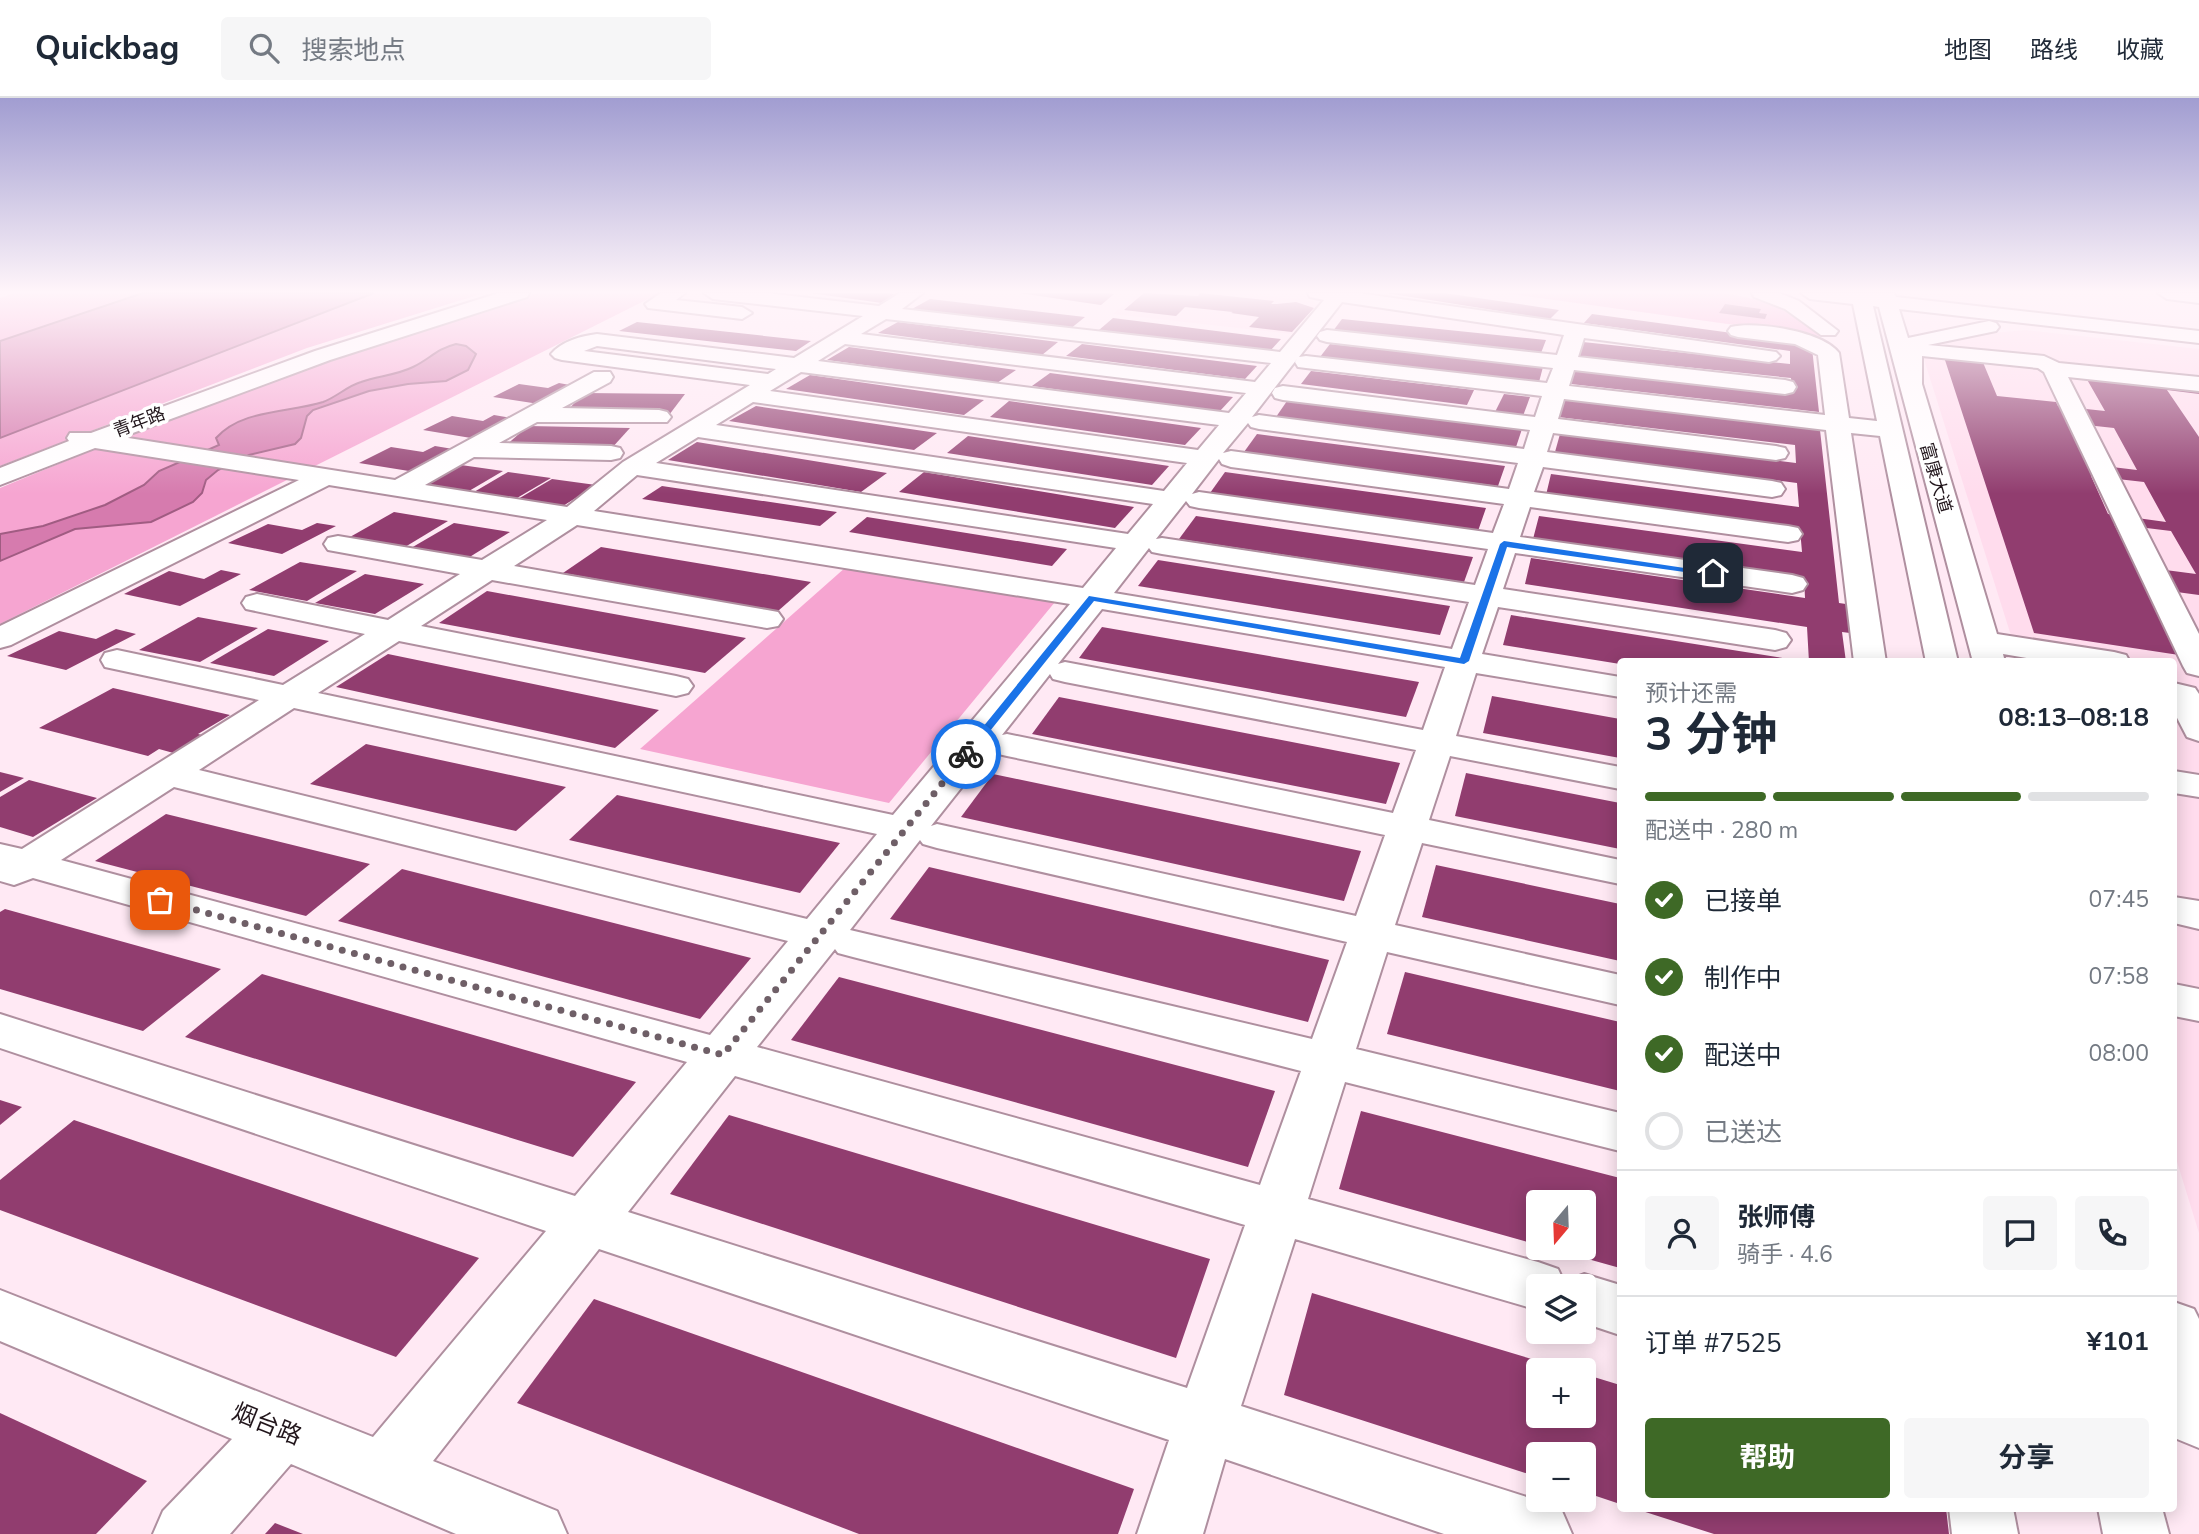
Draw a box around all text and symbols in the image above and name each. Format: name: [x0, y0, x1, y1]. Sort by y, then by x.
search box: [221, 17, 711, 80]
text: Quickbag: [35, 26, 179, 71]
icon: search: [245, 29, 283, 67]
text: 搜索地点: [301, 33, 406, 68]
text: 地图: [1944, 34, 1992, 66]
text: 路线: [2030, 34, 2078, 66]
text: 收藏: [2116, 34, 2164, 66]
street label: 青年路: [109, 401, 169, 443]
street label: 富康大道: [1915, 440, 1957, 516]
pin: [1683, 543, 1743, 603]
icon: home: [1694, 554, 1732, 592]
text: 预计还需: [1645, 678, 1737, 709]
text: 08:13–08:18: [1998, 700, 2149, 735]
text: 3 分钟: [1645, 703, 1777, 766]
courier: [931, 719, 1001, 789]
icon: bike: [947, 735, 985, 773]
text: 配送中 · 280 m: [1645, 815, 1798, 846]
pin: [130, 870, 190, 930]
icon: bag: [141, 881, 179, 919]
icon: check: [1645, 881, 1683, 919]
text: 已接单: [1704, 884, 1782, 919]
text: 07:45: [2089, 884, 2149, 915]
icon: check: [1645, 958, 1683, 996]
text: 制作中: [1704, 961, 1782, 996]
text: 07:58: [2089, 961, 2149, 992]
icon: check: [1645, 1035, 1683, 1073]
text: 配送中: [1704, 1038, 1782, 1073]
text: 08:00: [2089, 1038, 2149, 1069]
text: 已送达: [1704, 1115, 1782, 1150]
north arrow: [1526, 1190, 1596, 1260]
map controls: [1526, 1190, 1596, 1512]
button: person: [1645, 1196, 1719, 1270]
button: chat: [1983, 1196, 2057, 1270]
button: phone: [2075, 1196, 2149, 1270]
text: 张师傅: [1737, 1200, 1815, 1235]
text: 骑手 · 4.6: [1737, 1239, 1833, 1270]
button: layers: [1526, 1274, 1596, 1344]
text: ¥101: [2087, 1324, 2149, 1359]
text: 订单 #7525: [1645, 1326, 1782, 1361]
button: +: [1526, 1358, 1596, 1428]
street label: 烟台路: [228, 1396, 306, 1452]
button: 帮助: [1645, 1418, 1890, 1498]
button: 分享: [1904, 1418, 2149, 1498]
button: −: [1526, 1442, 1596, 1512]

